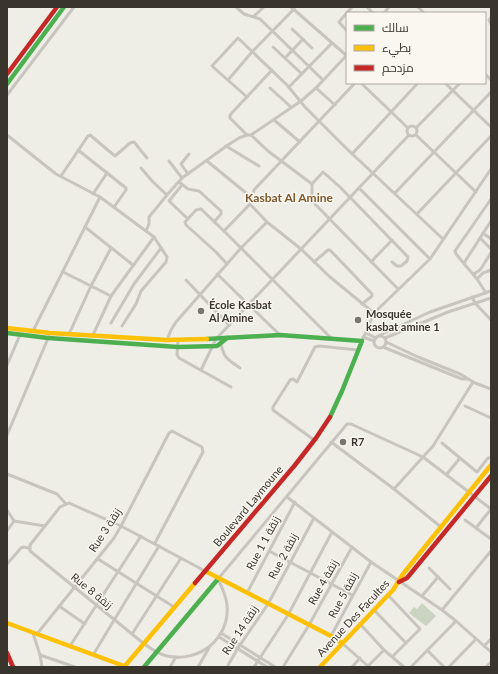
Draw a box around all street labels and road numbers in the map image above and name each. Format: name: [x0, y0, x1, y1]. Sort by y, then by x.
street label: Boulevard Laymoune: [210, 462, 285, 549]
street label: Rue 3 زنقة: [86, 505, 125, 555]
street label: Rue 1 زنقة 1: [243, 514, 283, 572]
street label: Rue 2 زنقة: [265, 531, 301, 581]
street label: Rue 4 زنقة: [305, 557, 341, 607]
street label: Rue 8 زنقة: [68, 570, 116, 612]
street label: Rue 5 زنقة: [325, 570, 361, 620]
street label: Avenue Des Facultes: [314, 576, 392, 659]
street label: Rue 14 زنقة: [219, 603, 261, 657]

